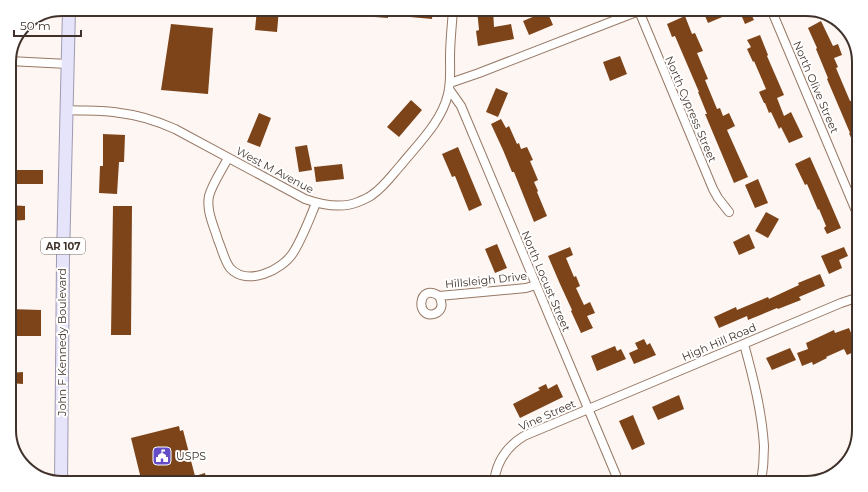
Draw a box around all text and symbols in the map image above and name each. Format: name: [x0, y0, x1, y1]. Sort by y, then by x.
scale bar: [14, 12, 81, 38]
text: 50 m: [20, 18, 51, 33]
street label: North Olive Street: [790, 39, 842, 136]
street label: North Cypress Street: [662, 54, 720, 165]
street label: West M Avenue: [234, 144, 317, 197]
street label: North Locust Street: [518, 229, 574, 334]
road number: AR 107: [41, 238, 85, 254]
street label: John F Kennedy Boulevard: [55, 268, 69, 417]
street label: Hillsleigh Drive: [444, 269, 528, 291]
street label: High Hill Road: [680, 320, 758, 364]
street label: Vine Street: [516, 396, 578, 434]
public building icon: USPS: [151, 445, 173, 467]
place label: USPS: [176, 449, 206, 463]

